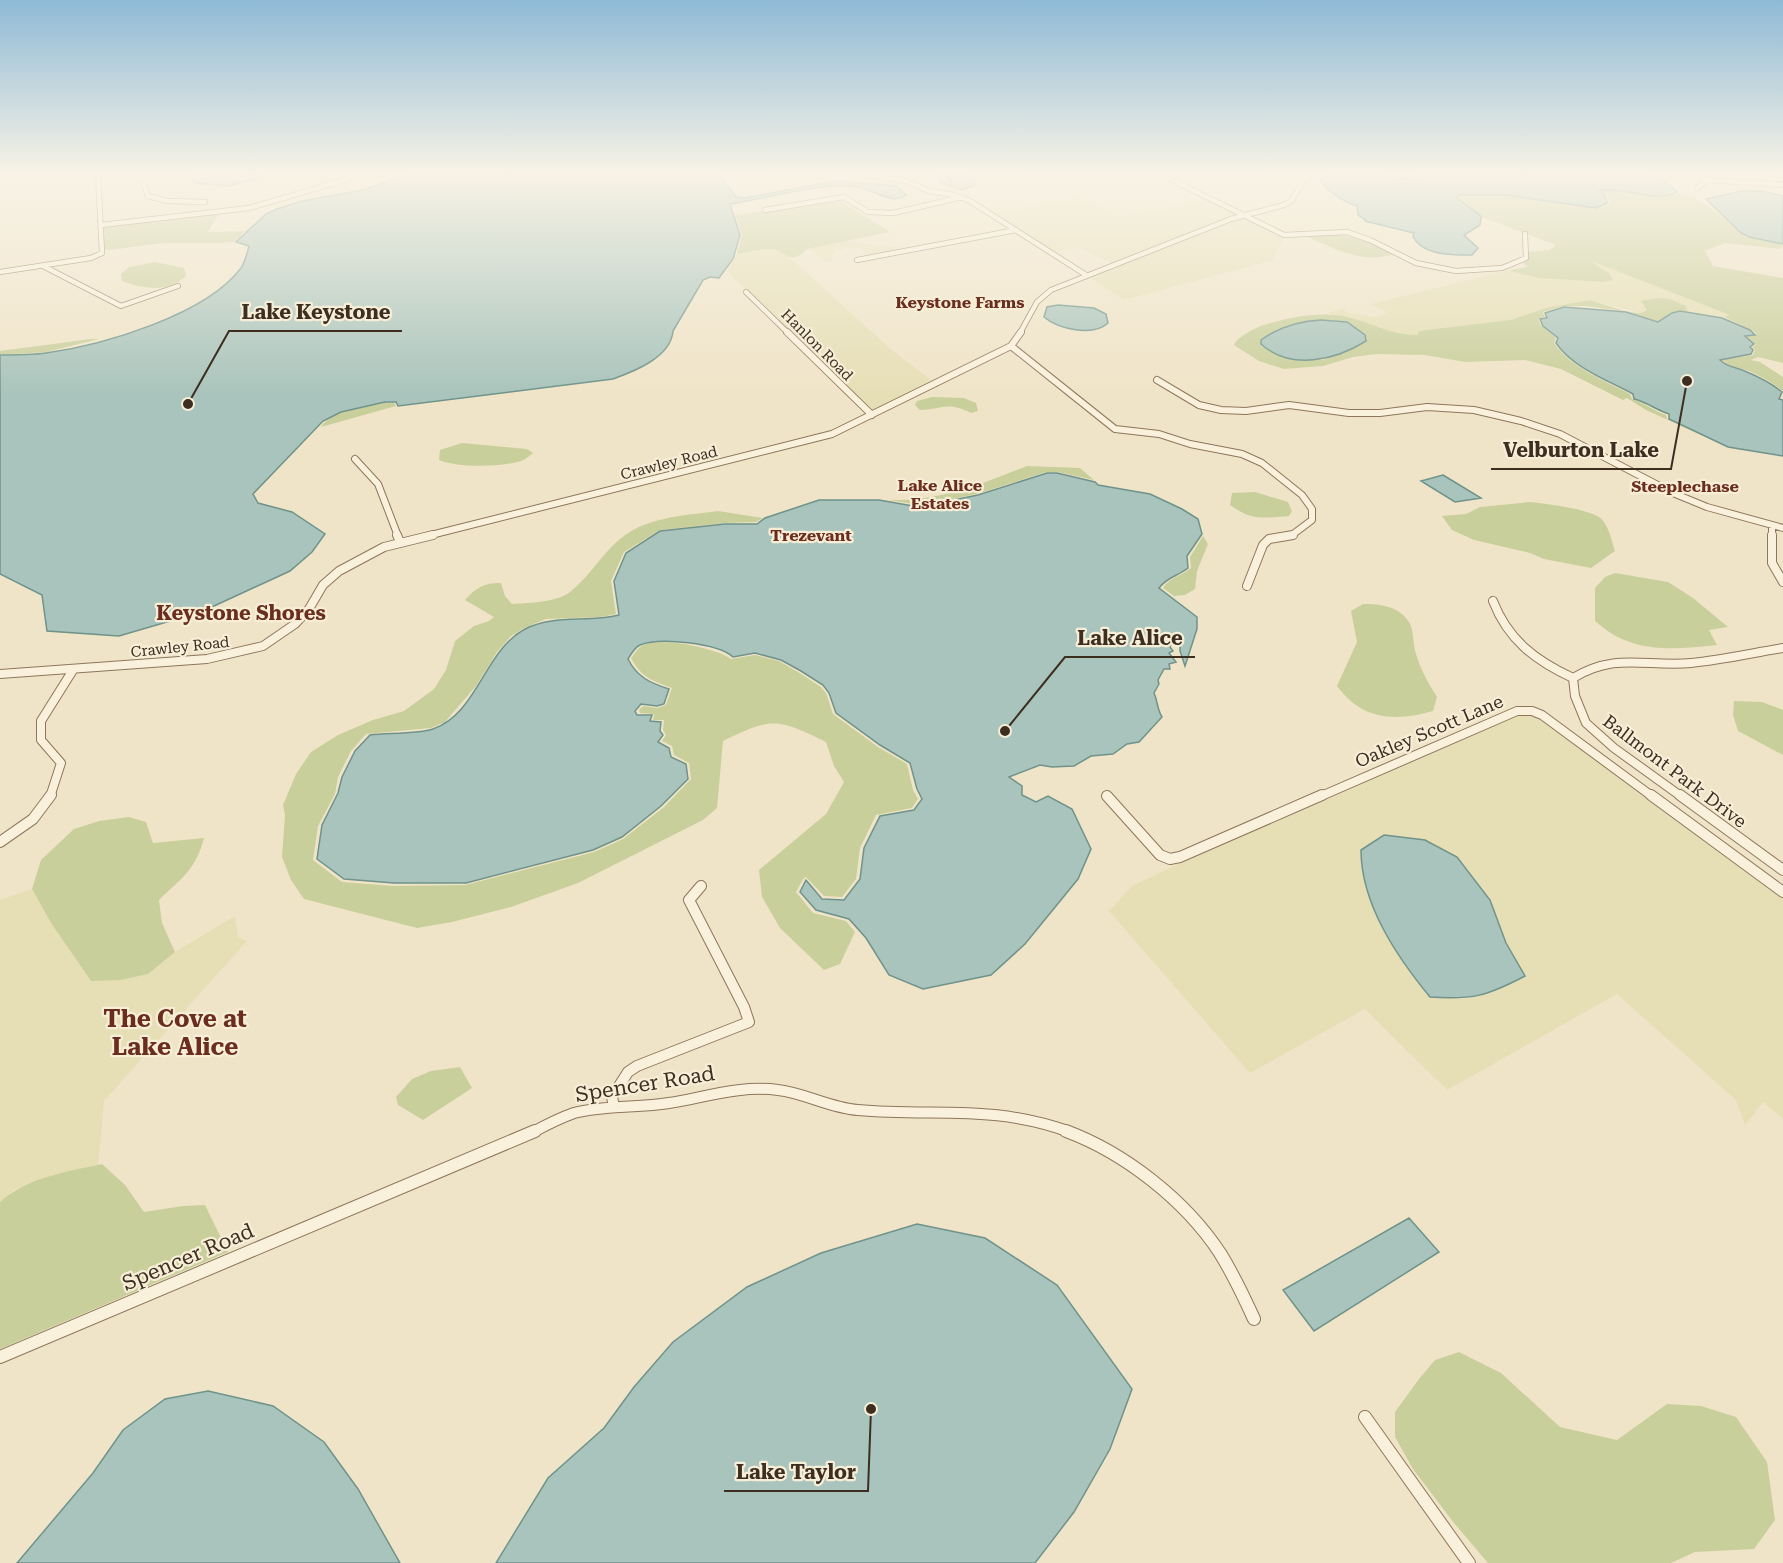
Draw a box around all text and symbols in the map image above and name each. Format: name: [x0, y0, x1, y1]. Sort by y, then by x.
callout: Lake Keystone: [229, 293, 402, 331]
district label: Keystone Farms: [895, 293, 1025, 312]
text: Lake Keystone: [241, 300, 391, 324]
street label: Hanlon Road: [777, 305, 857, 385]
callout: Velburton Lake: [1491, 431, 1671, 469]
text: Velburton Lake: [1503, 438, 1659, 462]
street label: Crawley Road: [619, 442, 720, 484]
district label: Lake Alice Estates: [898, 476, 982, 513]
district label: Steeplechase: [1631, 477, 1739, 496]
district label: Trezevant: [770, 526, 852, 545]
district label: Keystone Shores: [156, 601, 326, 625]
callout: Lake Alice: [1065, 619, 1195, 657]
text: Lake Alice: [1077, 626, 1183, 650]
street label: Crawley Road: [130, 633, 231, 661]
street label: Oakley Scott Lane: [1352, 690, 1506, 772]
street label: Ballmont Park Drive: [1599, 710, 1751, 832]
district label: The Cove at Lake Alice: [103, 1005, 247, 1061]
street label: Spencer Road: [574, 1061, 717, 1107]
street label: Spencer Road: [119, 1218, 258, 1296]
callout: Lake Taylor: [724, 1453, 868, 1491]
text: Lake Taylor: [736, 1460, 856, 1484]

